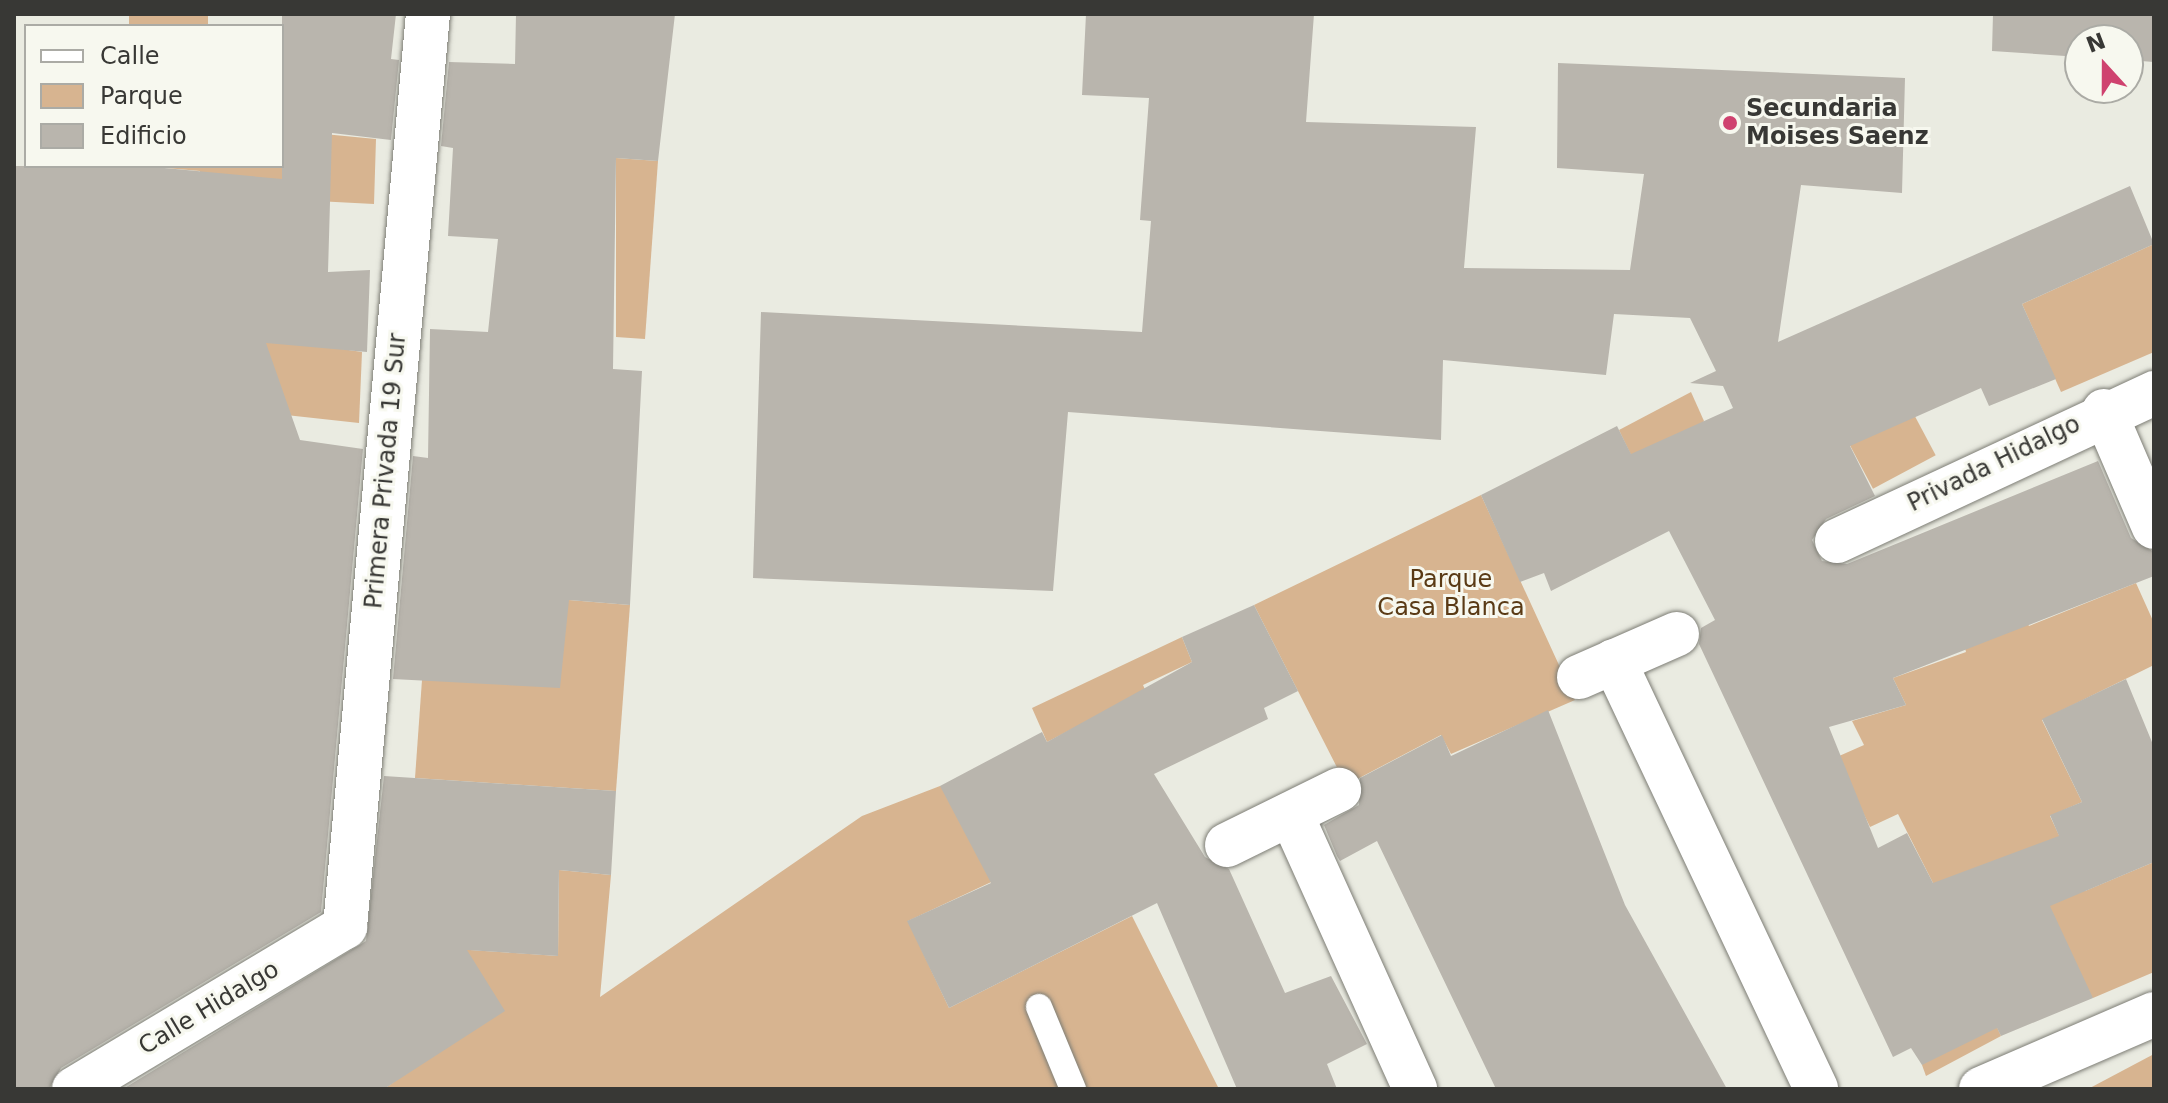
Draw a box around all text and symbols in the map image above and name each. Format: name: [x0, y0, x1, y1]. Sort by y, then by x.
legend: [24, 24, 284, 168]
north arrow: [2064, 24, 2144, 104]
text: N: [2083, 28, 2109, 58]
text: Calle: [100, 42, 160, 70]
text: Parque: [100, 82, 183, 110]
place label: Secundaria Moises Saenz: [1746, 95, 1929, 151]
marker: Secundaria Moises Saenz: [1721, 114, 1739, 132]
text: Edificio: [100, 122, 187, 150]
street label: Primera Privada 19 Sur: [360, 332, 412, 610]
street label: Privada Hidalgo: [1903, 410, 2085, 518]
park label: Parque Casa Blanca: [1377, 566, 1525, 622]
street label: Calle Hidalgo: [134, 955, 284, 1061]

